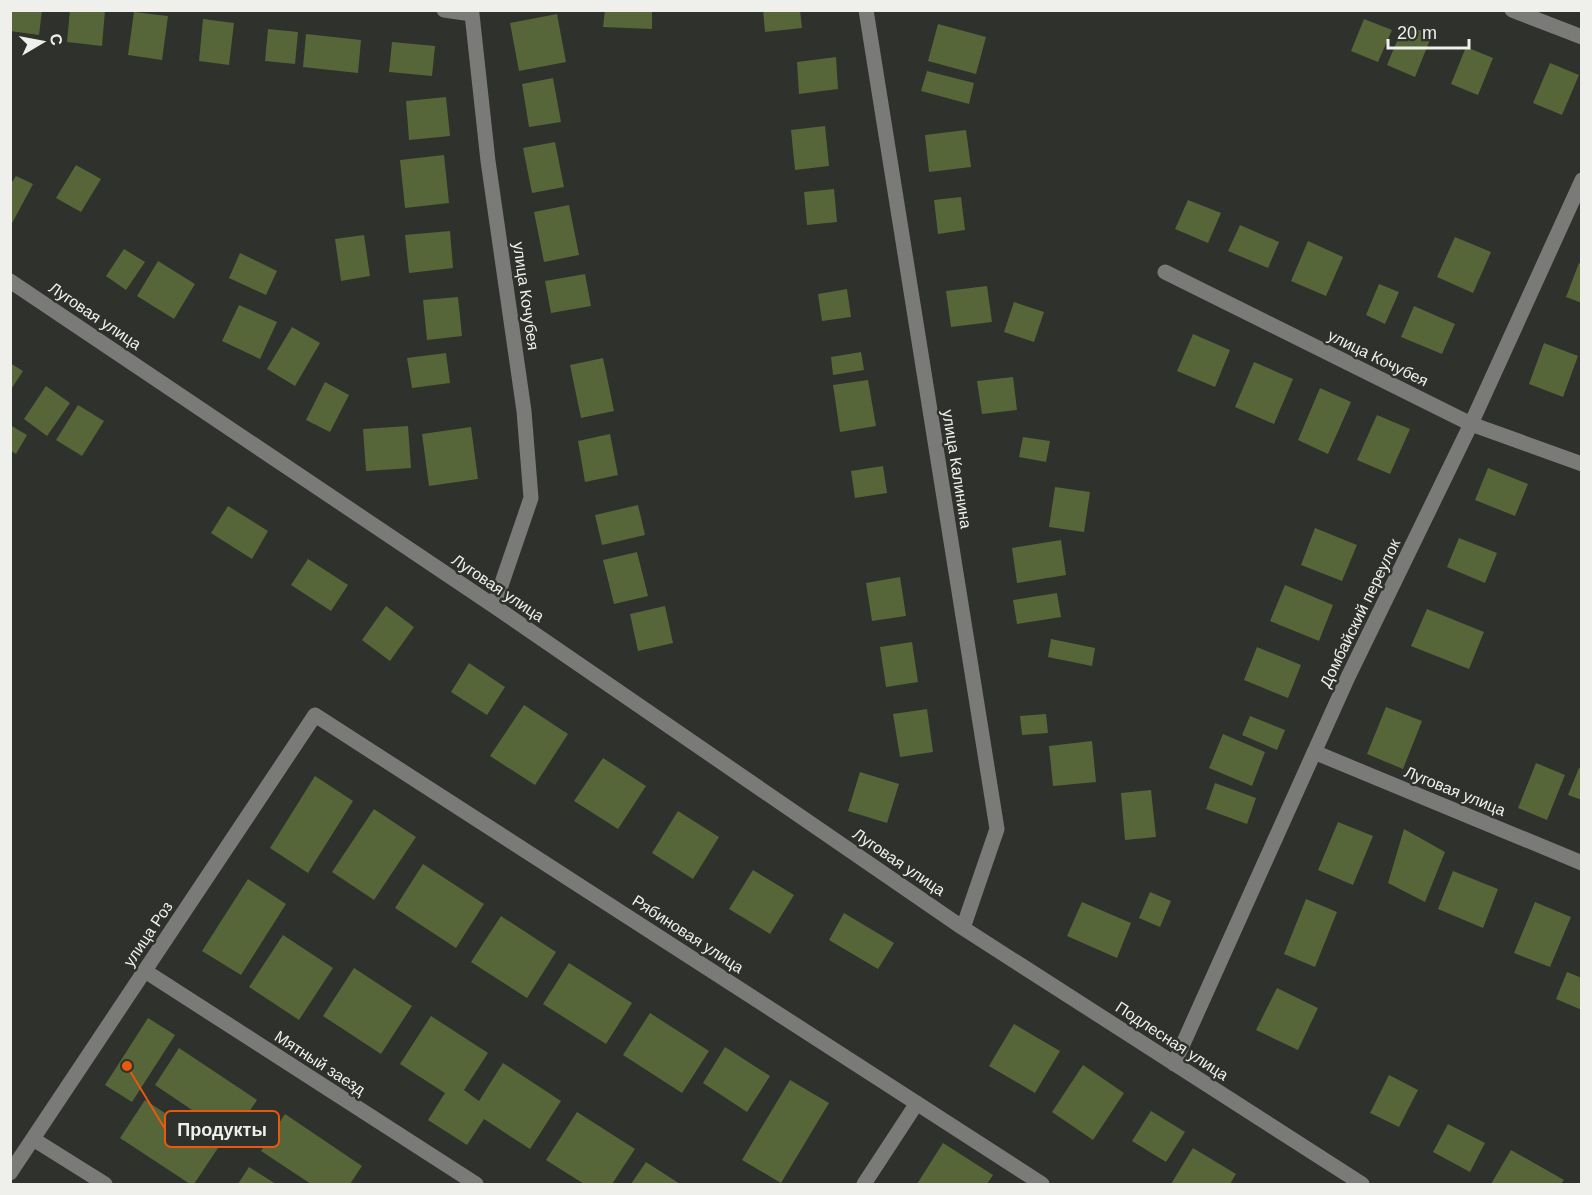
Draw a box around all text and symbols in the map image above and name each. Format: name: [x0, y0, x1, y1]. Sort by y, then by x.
north arrow: [12, 12, 72, 72]
scale bar: [1388, 12, 1469, 50]
text: 20 m: [1397, 23, 1437, 43]
text: С: [47, 32, 66, 47]
street label: улица Кочубея: [510, 241, 542, 351]
street label: Луговая улица: [46, 279, 144, 353]
street label: улица Кочубея: [1325, 326, 1431, 390]
street label: улица Калинина: [939, 408, 975, 530]
street label: Домбайский переулок: [1317, 535, 1404, 690]
street label: Луговая улица: [449, 551, 547, 625]
street label: Луговая улица: [1402, 763, 1508, 819]
street label: Луговая улица: [850, 825, 948, 899]
street label: Рябиновая улица: [629, 892, 747, 976]
street label: улица Роз: [120, 898, 176, 970]
street label: Подлесная улица: [1113, 998, 1231, 1084]
street label: Мятный заезд: [272, 1028, 369, 1099]
callout: Продукты: [165, 1111, 279, 1147]
text: Продукты: [177, 1120, 267, 1140]

